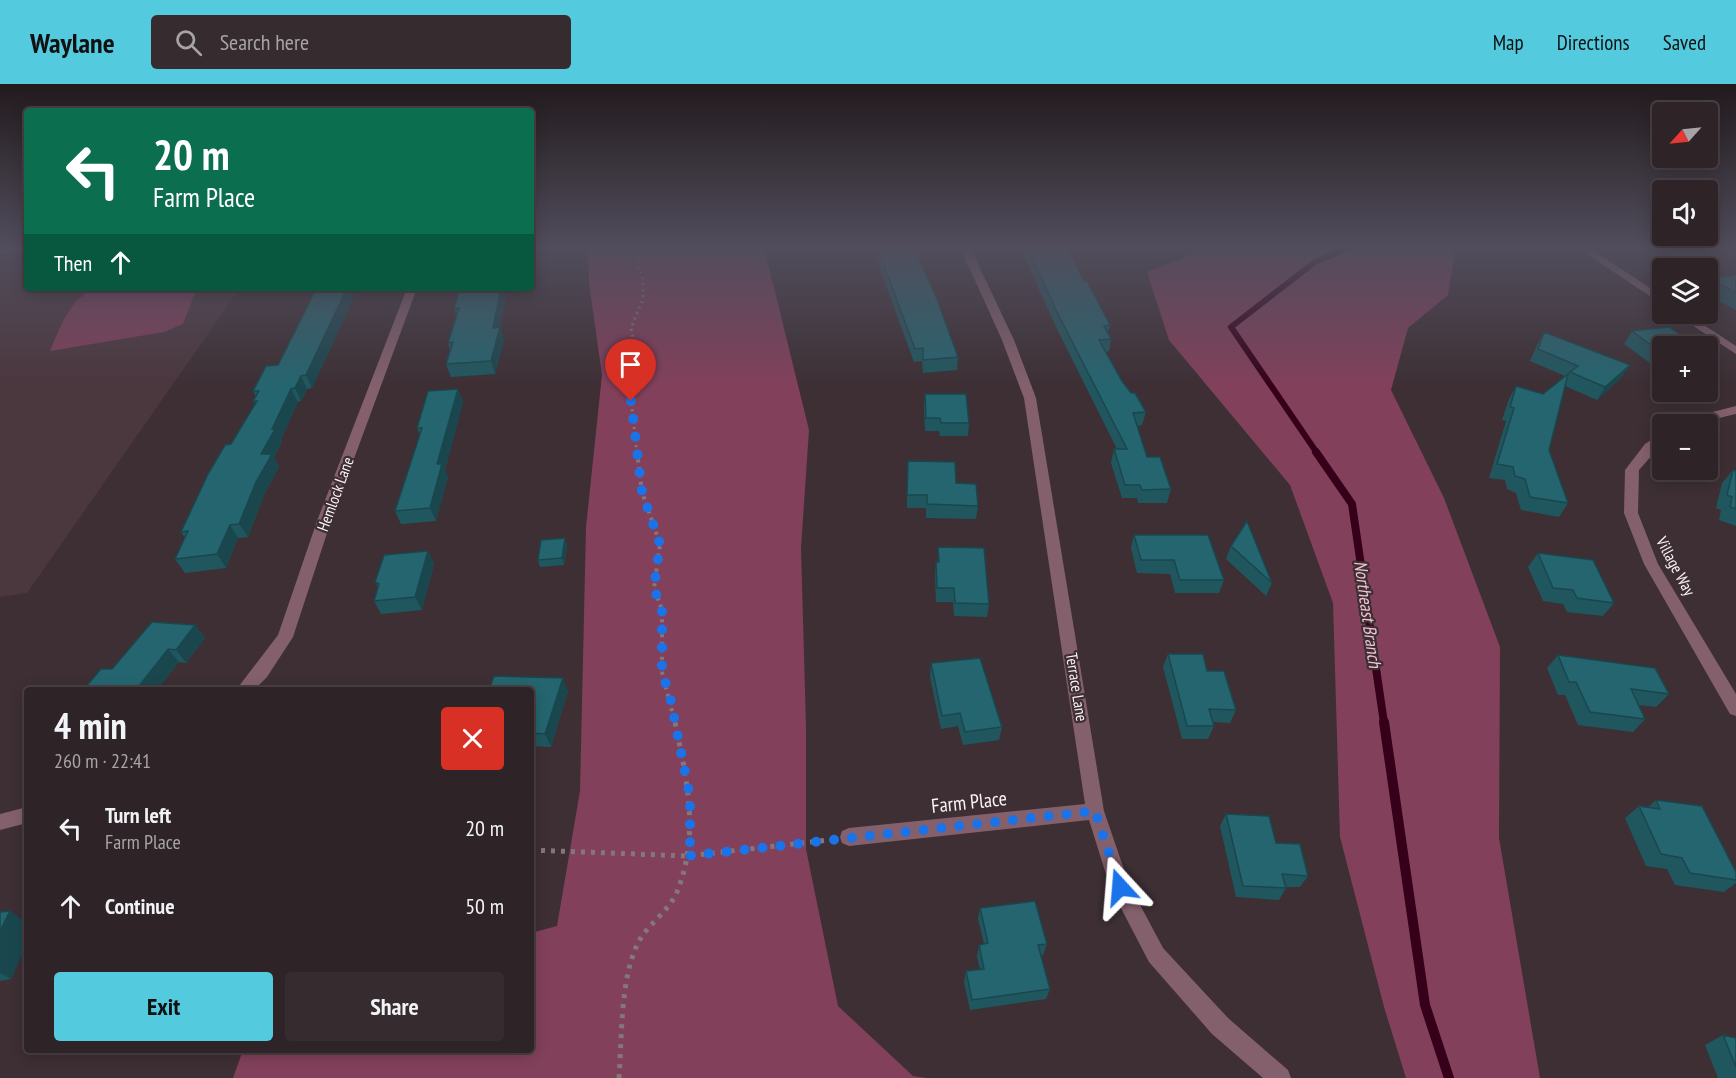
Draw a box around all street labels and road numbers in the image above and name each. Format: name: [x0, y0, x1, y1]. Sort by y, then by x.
street label: Hemlock Lane: [312, 454, 358, 534]
street label: Village Way: [1652, 532, 1700, 599]
street label: Terrace Lane: [1062, 651, 1092, 723]
street label: Farm Place: [930, 785, 1008, 819]

